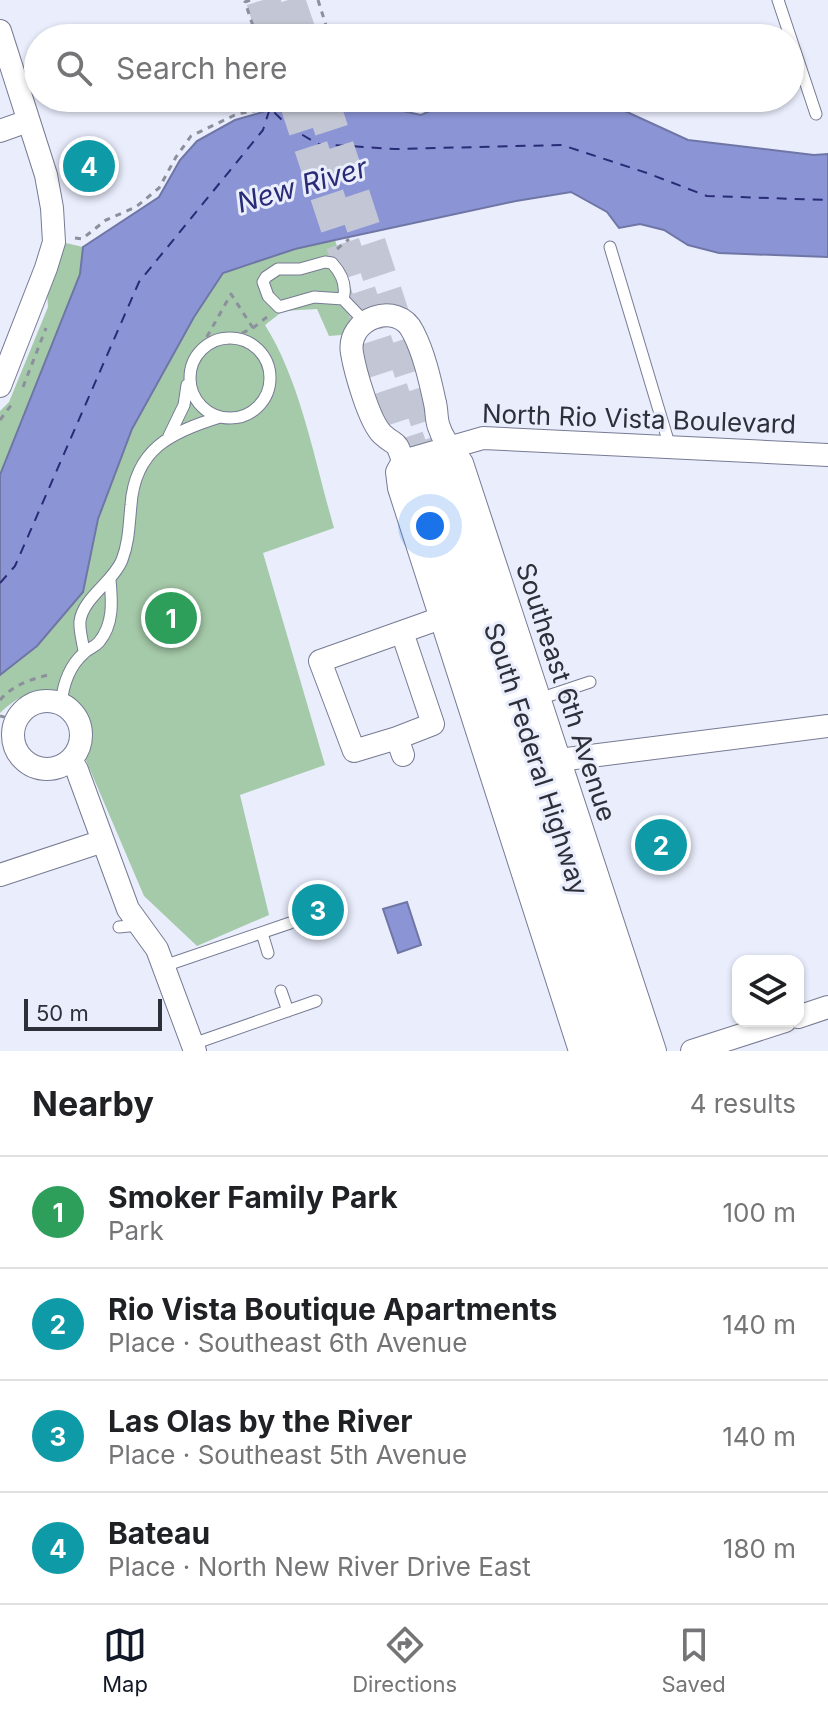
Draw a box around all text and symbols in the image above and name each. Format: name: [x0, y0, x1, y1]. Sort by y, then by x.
search box: [24, 24, 804, 112]
icon: search: [52, 46, 96, 90]
text: Search here: [116, 50, 288, 86]
pin: 4: [63, 136, 115, 196]
water label: New River: [233, 150, 373, 220]
street label: North Rio Vista Boulevard: [481, 398, 797, 439]
your location: [410, 506, 450, 546]
street label: Southeast 6th Avenue: [510, 559, 623, 825]
pin: 1: [145, 588, 197, 648]
street label: South Federal Highway: [478, 619, 595, 899]
pin: 2: [635, 815, 687, 875]
pin: 3: [292, 880, 344, 940]
map controls: [732, 955, 804, 1027]
button: layers: [732, 955, 804, 1027]
scale bar: [24, 995, 162, 1031]
text: 50 m: [36, 1000, 89, 1026]
text: Nearby: [32, 1083, 154, 1124]
text: 4 results: [690, 1088, 796, 1119]
text: Smoker Family Park: [108, 1179, 398, 1215]
text: 1: [52, 1197, 64, 1228]
text: 100 m: [723, 1197, 796, 1228]
text: Park: [108, 1215, 164, 1246]
text: Rio Vista Boutique Apartments: [108, 1291, 557, 1327]
text: 2: [50, 1309, 66, 1340]
text: 140 m: [722, 1309, 796, 1340]
text: Place · Southeast 6th Avenue: [108, 1327, 467, 1358]
text: Las Olas by the River: [108, 1403, 412, 1439]
text: 3: [50, 1421, 66, 1452]
text: 140 m: [722, 1421, 796, 1452]
text: Place · Southeast 5th Avenue: [108, 1439, 467, 1470]
text: Bateau: [108, 1515, 210, 1551]
text: 4: [49, 1533, 67, 1564]
text: 180 m: [723, 1533, 796, 1564]
text: Place · North New River Drive East: [108, 1551, 531, 1582]
tab: Map: [102, 1623, 148, 1697]
tab: Directions: [352, 1623, 457, 1697]
tab: Saved: [661, 1623, 726, 1697]

